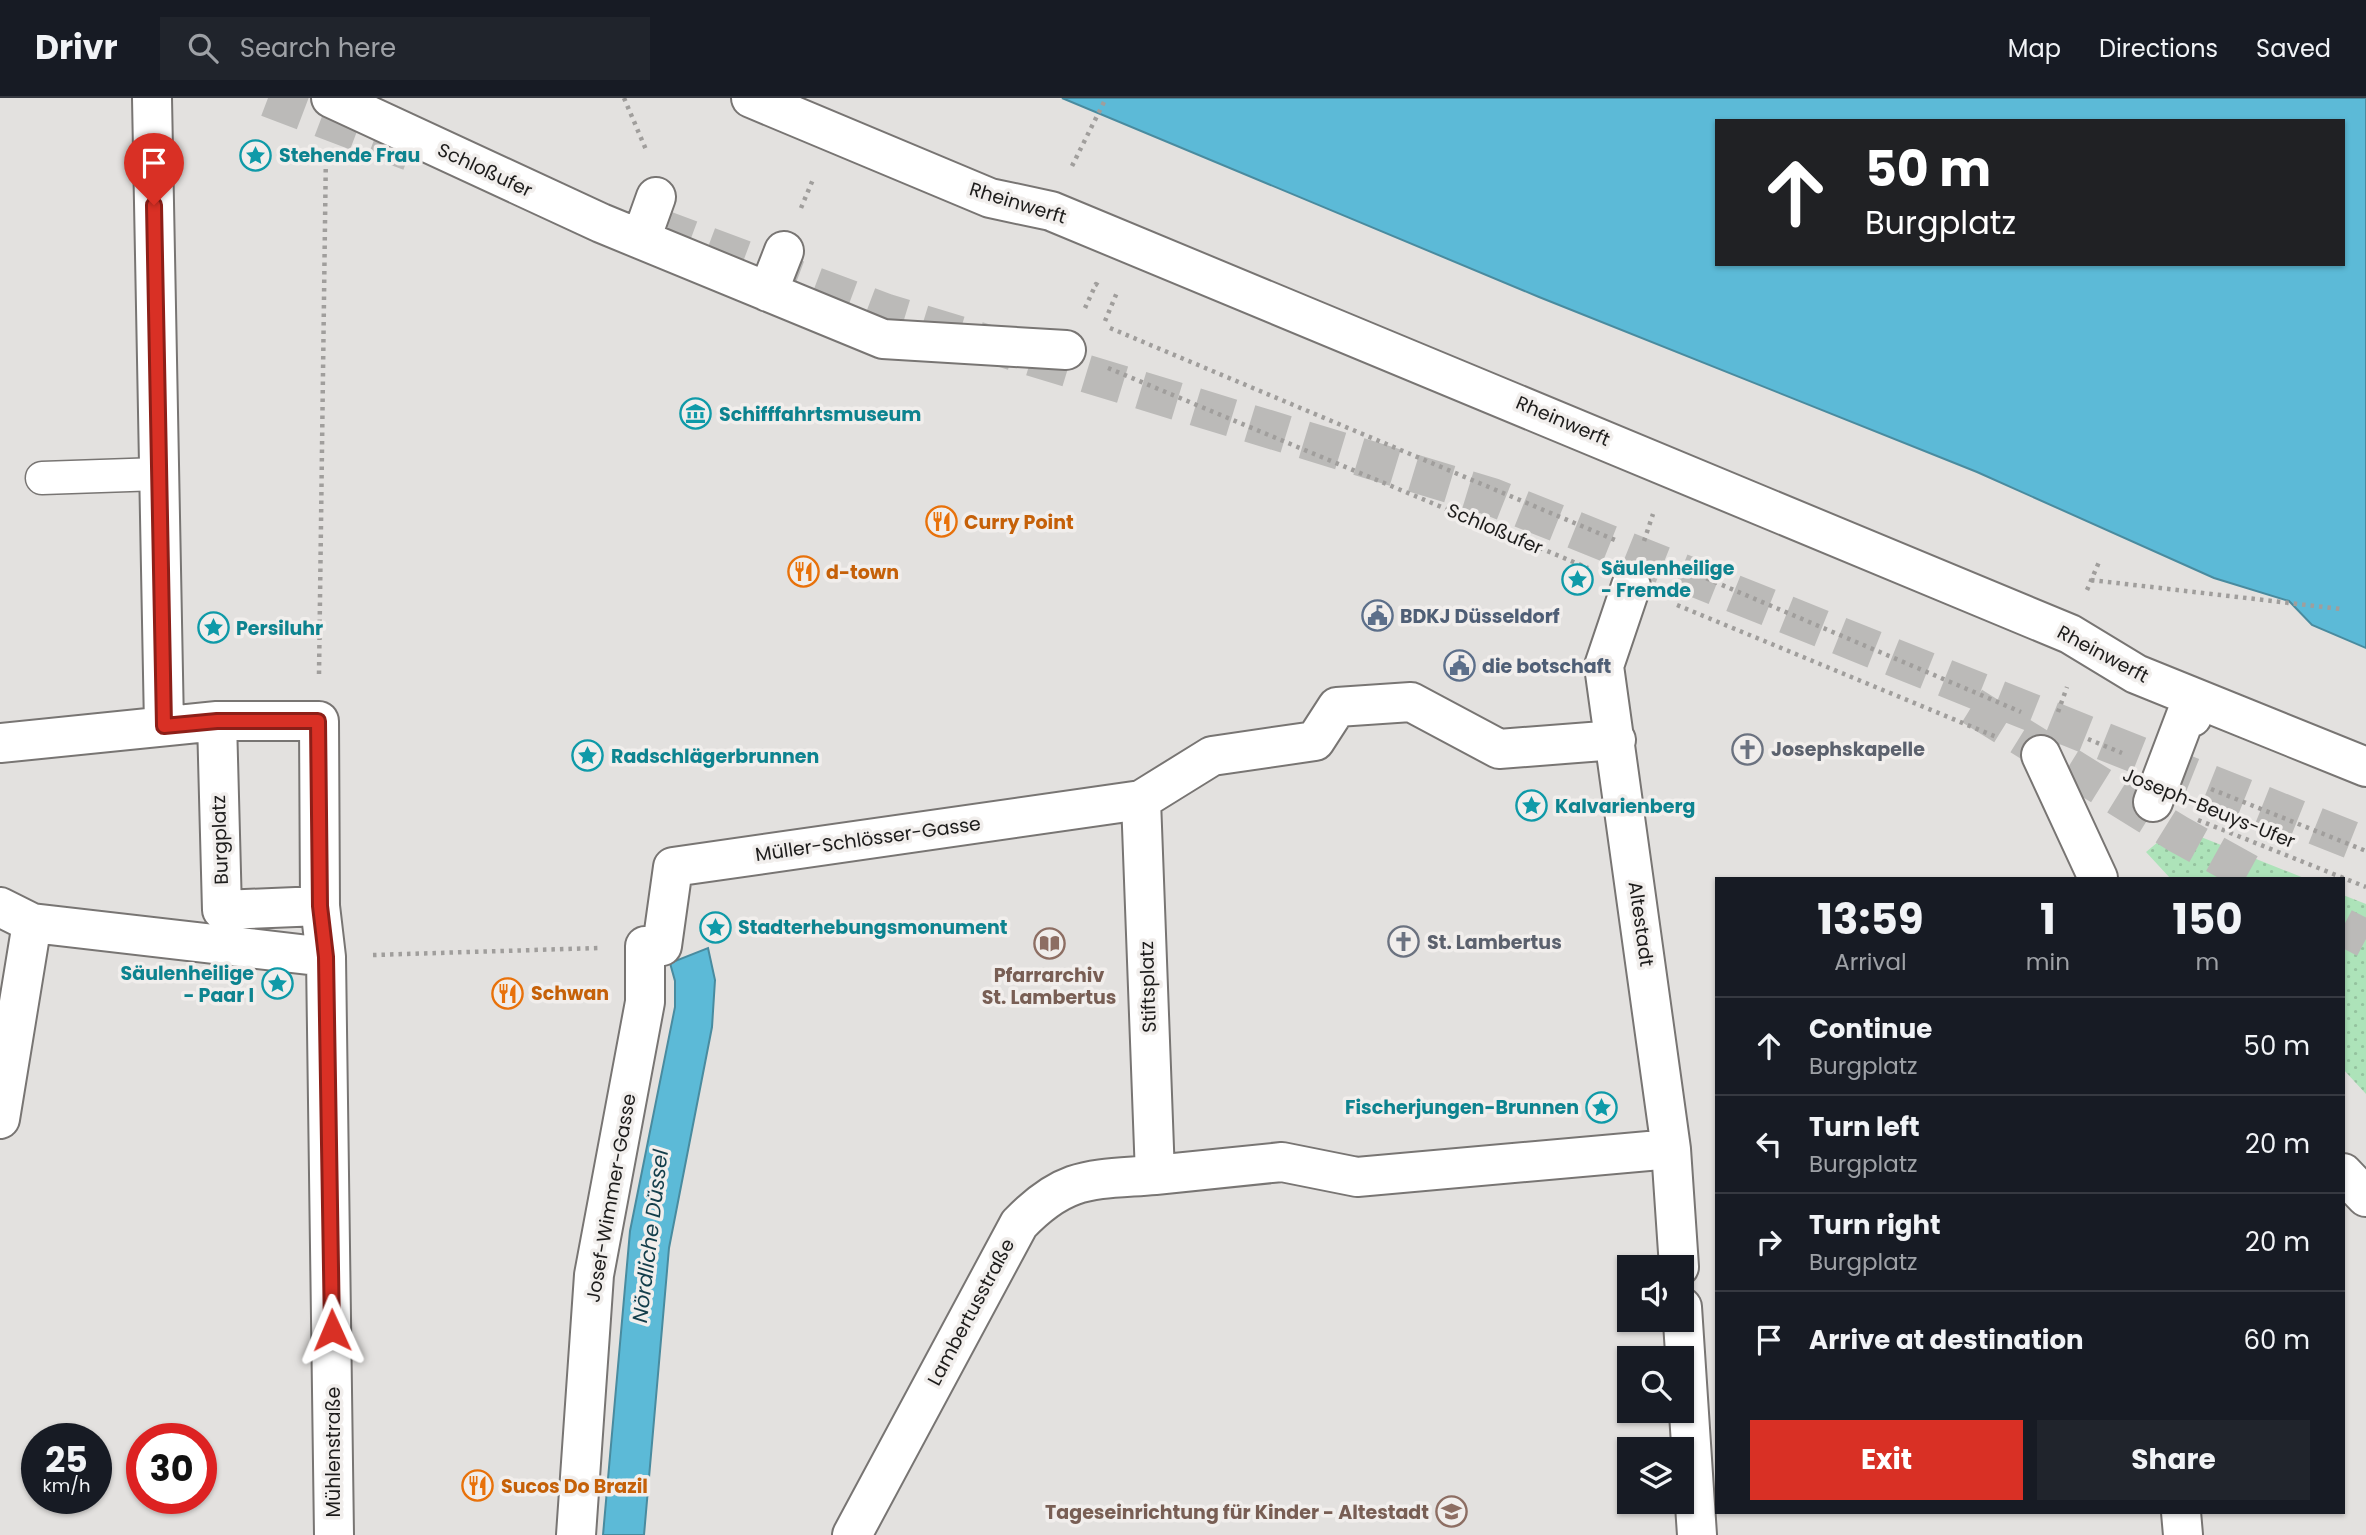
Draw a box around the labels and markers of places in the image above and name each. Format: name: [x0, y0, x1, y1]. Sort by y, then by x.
pin: [124, 133, 184, 205]
place icon: Stehende Frau: [239, 138, 273, 172]
place label: Stehende Frau: [279, 142, 420, 169]
museum icon: Schifffahrtsmuseum: [679, 397, 713, 431]
place label: Schifffahrtsmuseum: [719, 401, 921, 428]
restaurant icon: Curry Point: [924, 505, 958, 539]
place label: Curry Point: [964, 509, 1074, 536]
restaurant icon: d-town: [786, 555, 820, 589]
place label: Säulenheilige - Fremde: [1601, 555, 1735, 604]
place label: d-town: [826, 559, 899, 586]
place icon: Säulenheilige - Fremde: [1561, 562, 1595, 596]
public building icon: BDKJ Düsseldorf: [1360, 599, 1394, 633]
place label: BDKJ Düsseldorf: [1400, 603, 1560, 630]
place icon: Persiluhr: [196, 611, 230, 645]
place label: Persiluhr: [236, 615, 323, 642]
public building icon: die botschaft: [1442, 649, 1476, 683]
place label: die botschaft: [1482, 653, 1612, 680]
church icon: Josephskapelle: [1731, 732, 1765, 766]
place label: Josephskapelle: [1771, 736, 1925, 763]
place icon: Radschlägerbrunnen: [571, 739, 605, 773]
place label: Radschlägerbrunnen: [611, 743, 819, 770]
place icon: Kalvarienberg: [1515, 789, 1549, 823]
place label: Kalvarienberg: [1555, 793, 1695, 820]
place icon: Stadterhebungsmonument: [698, 910, 732, 944]
place label: Stadterhebungsmonument: [738, 914, 1008, 941]
church icon: St. Lambertus: [1387, 925, 1421, 959]
library icon: Pfarrarchiv St. Lambertus: [1032, 927, 1066, 961]
place label: St. Lambertus: [1427, 929, 1562, 956]
place label: Säulenheilige - Paar I: [121, 960, 254, 1009]
place label: Pfarrarchiv St. Lambertus: [982, 962, 1116, 1011]
place icon: Säulenheilige - Paar I: [260, 967, 294, 1001]
restaurant icon: Schwan: [491, 976, 525, 1010]
place label: Schwan: [531, 980, 609, 1007]
place icon: Fischerjungen-Brunnen: [1585, 1090, 1619, 1124]
place label: Fischerjungen-Brunnen: [1345, 1094, 1579, 1121]
restaurant icon: Sucos Do Brazil: [461, 1469, 495, 1503]
place label: Sucos Do Brazil: [501, 1473, 648, 1500]
school or university icon: Tageseinrichtung für Kinder - Altestadt: [1435, 1495, 1469, 1529]
place label: Tageseinrichtung für Kinder - Altestadt: [1045, 1499, 1429, 1526]

